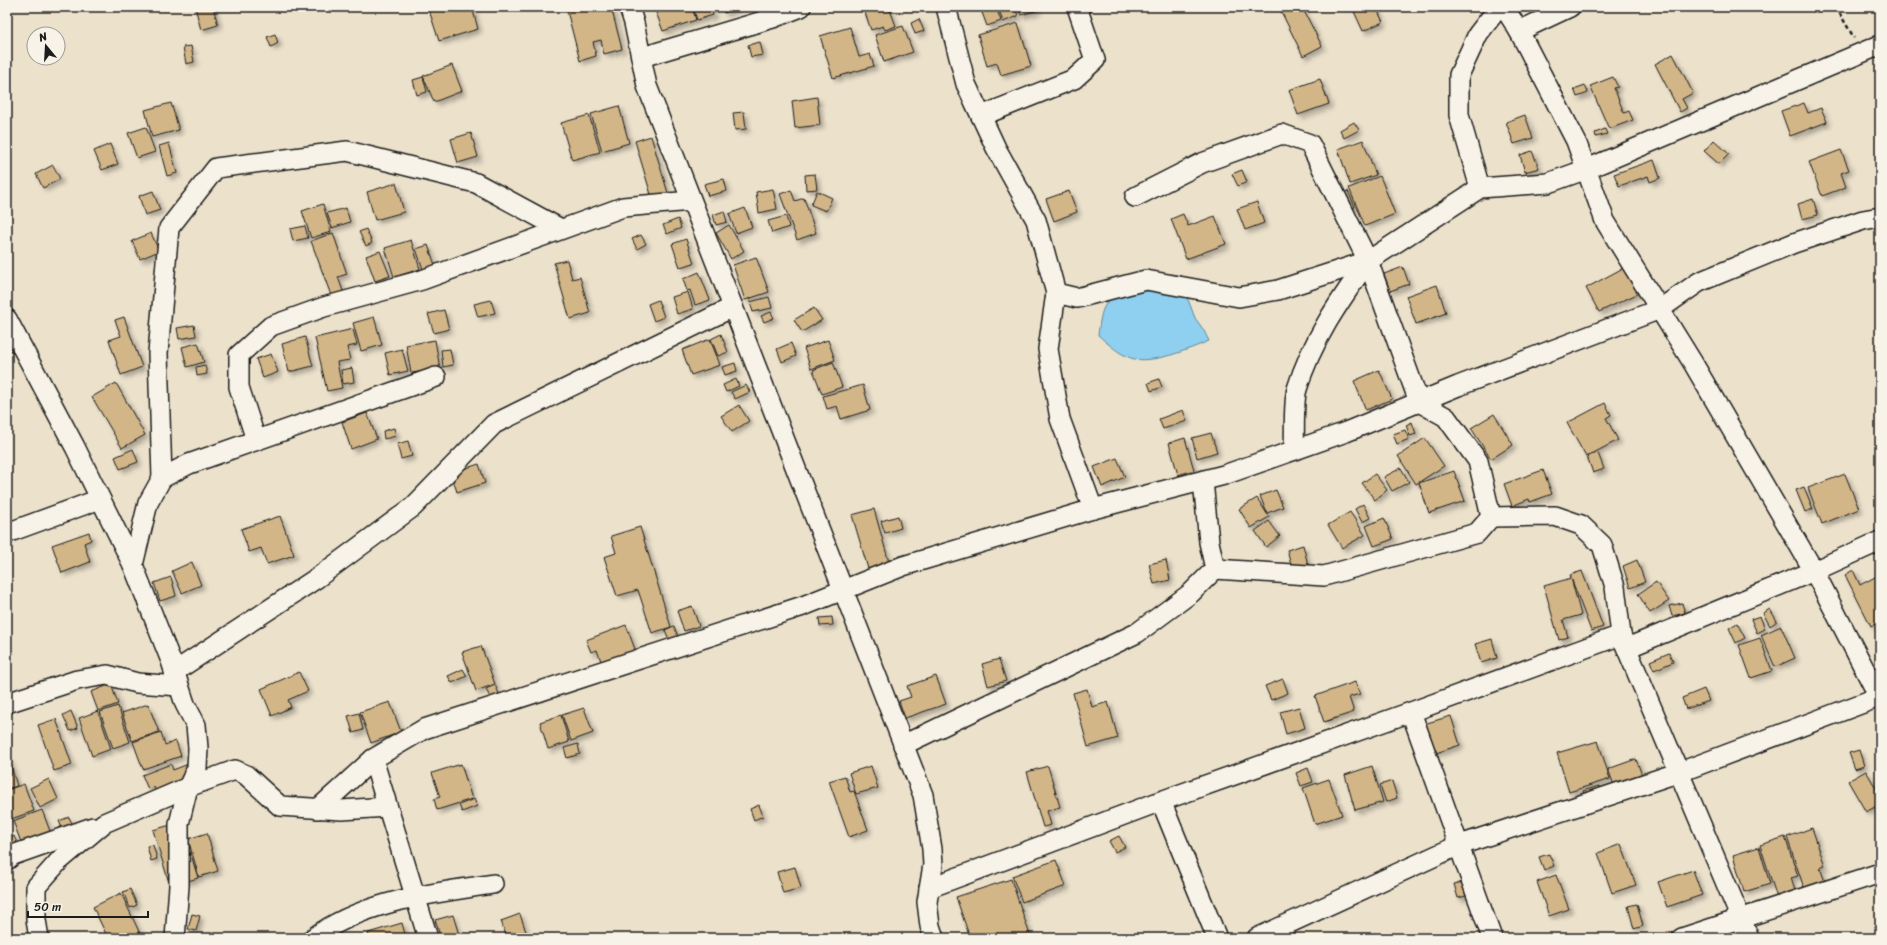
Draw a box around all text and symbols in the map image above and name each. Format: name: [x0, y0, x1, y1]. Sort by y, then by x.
north arrow: [26, 26, 66, 66]
text: N: [36, 27, 50, 47]
scale bar: [28, 893, 148, 919]
text: 50 m: [34, 896, 61, 918]

